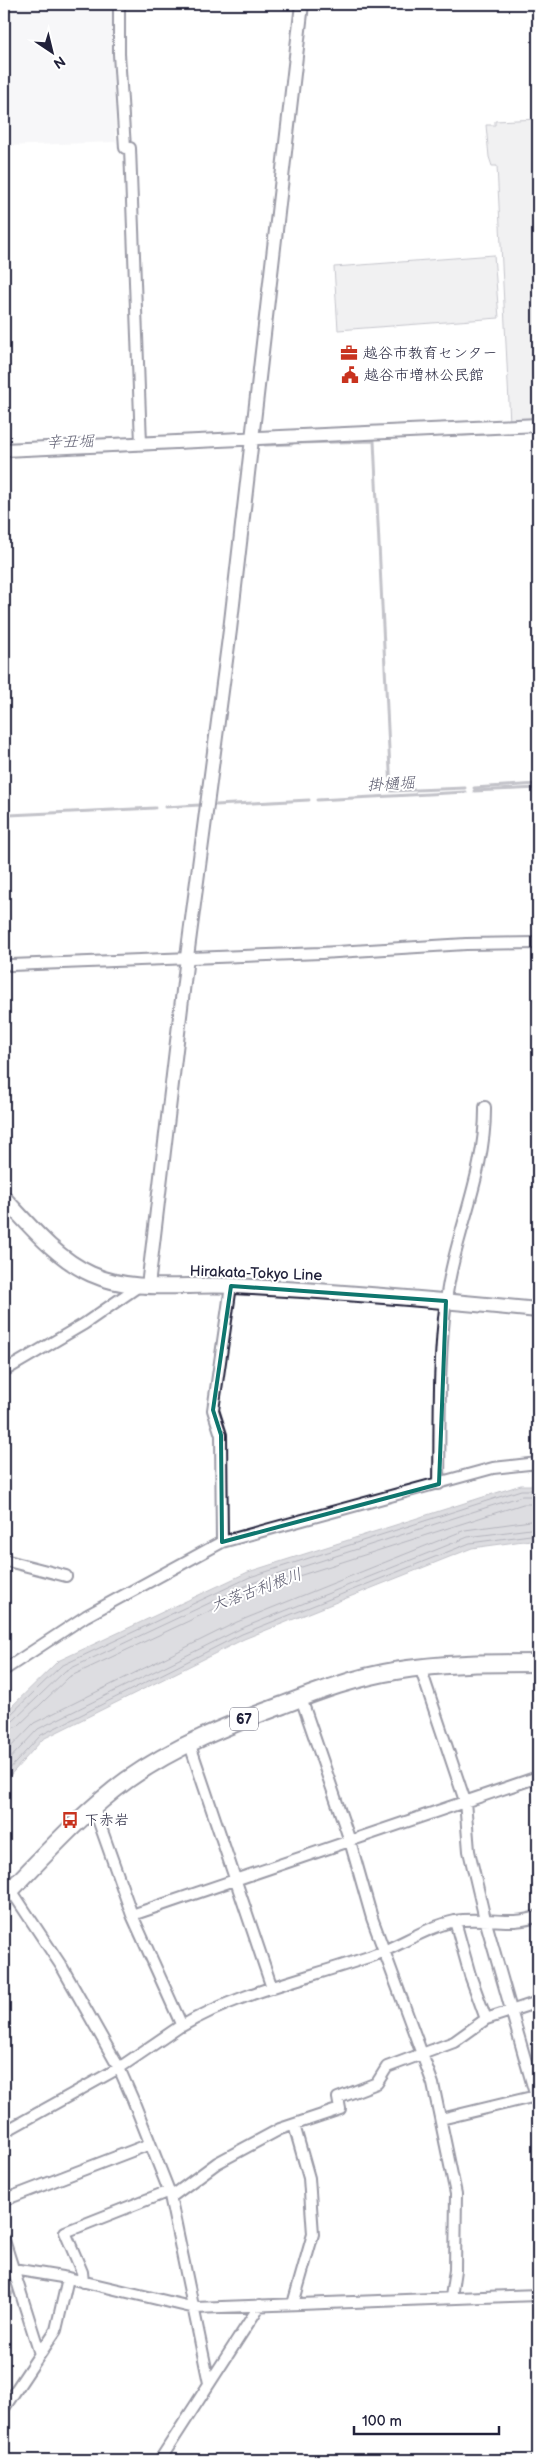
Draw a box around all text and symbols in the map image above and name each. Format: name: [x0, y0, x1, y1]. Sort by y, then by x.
north arrow: [28, 28, 78, 78]
text: N: [50, 52, 68, 72]
office icon: 越谷市教育センター: [339, 343, 359, 363]
place label: 越谷市教育センター: [363, 344, 497, 363]
public building icon: 越谷市増林公民館: [340, 365, 360, 385]
place label: 越谷市増林公民館: [364, 366, 484, 385]
water label: 辛丑堀: [46, 432, 95, 453]
water label: 掛樋堀: [367, 774, 417, 795]
street label: Hirakata-Tokyo Line: [189, 1262, 323, 1285]
water label: 大落古利根川: [208, 1565, 305, 1616]
road number: 67: [230, 1708, 258, 1730]
bus stop icon: 下赤岩: [60, 1810, 80, 1830]
place label: 下赤岩: [84, 1811, 129, 1830]
scale bar: [354, 2404, 500, 2436]
text: 100 m: [362, 2412, 402, 2431]

